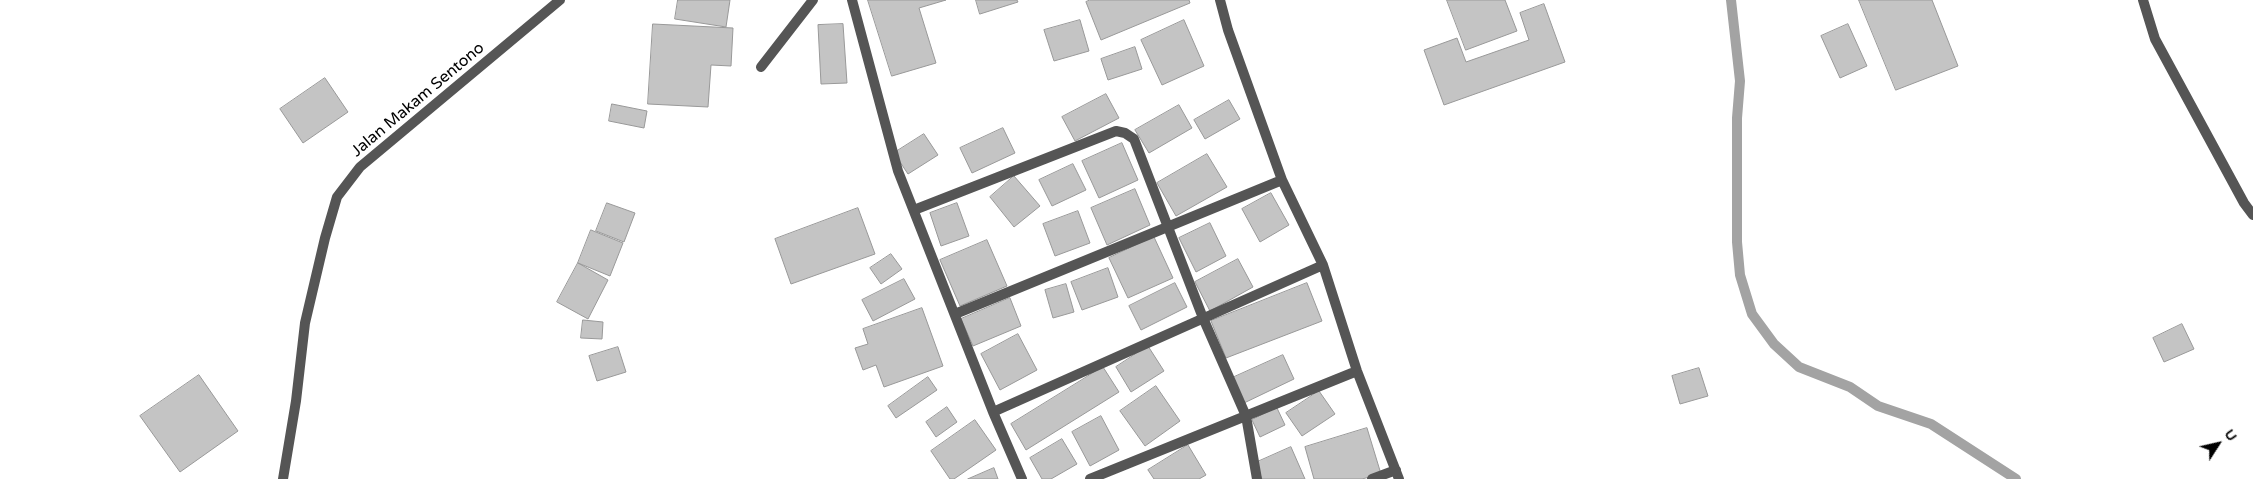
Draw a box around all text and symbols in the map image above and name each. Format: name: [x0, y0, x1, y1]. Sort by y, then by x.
street label: Jalan Makam Sentono: [348, 39, 488, 161]
north arrow: [2193, 419, 2243, 469]
text: U: [2221, 426, 2241, 444]

